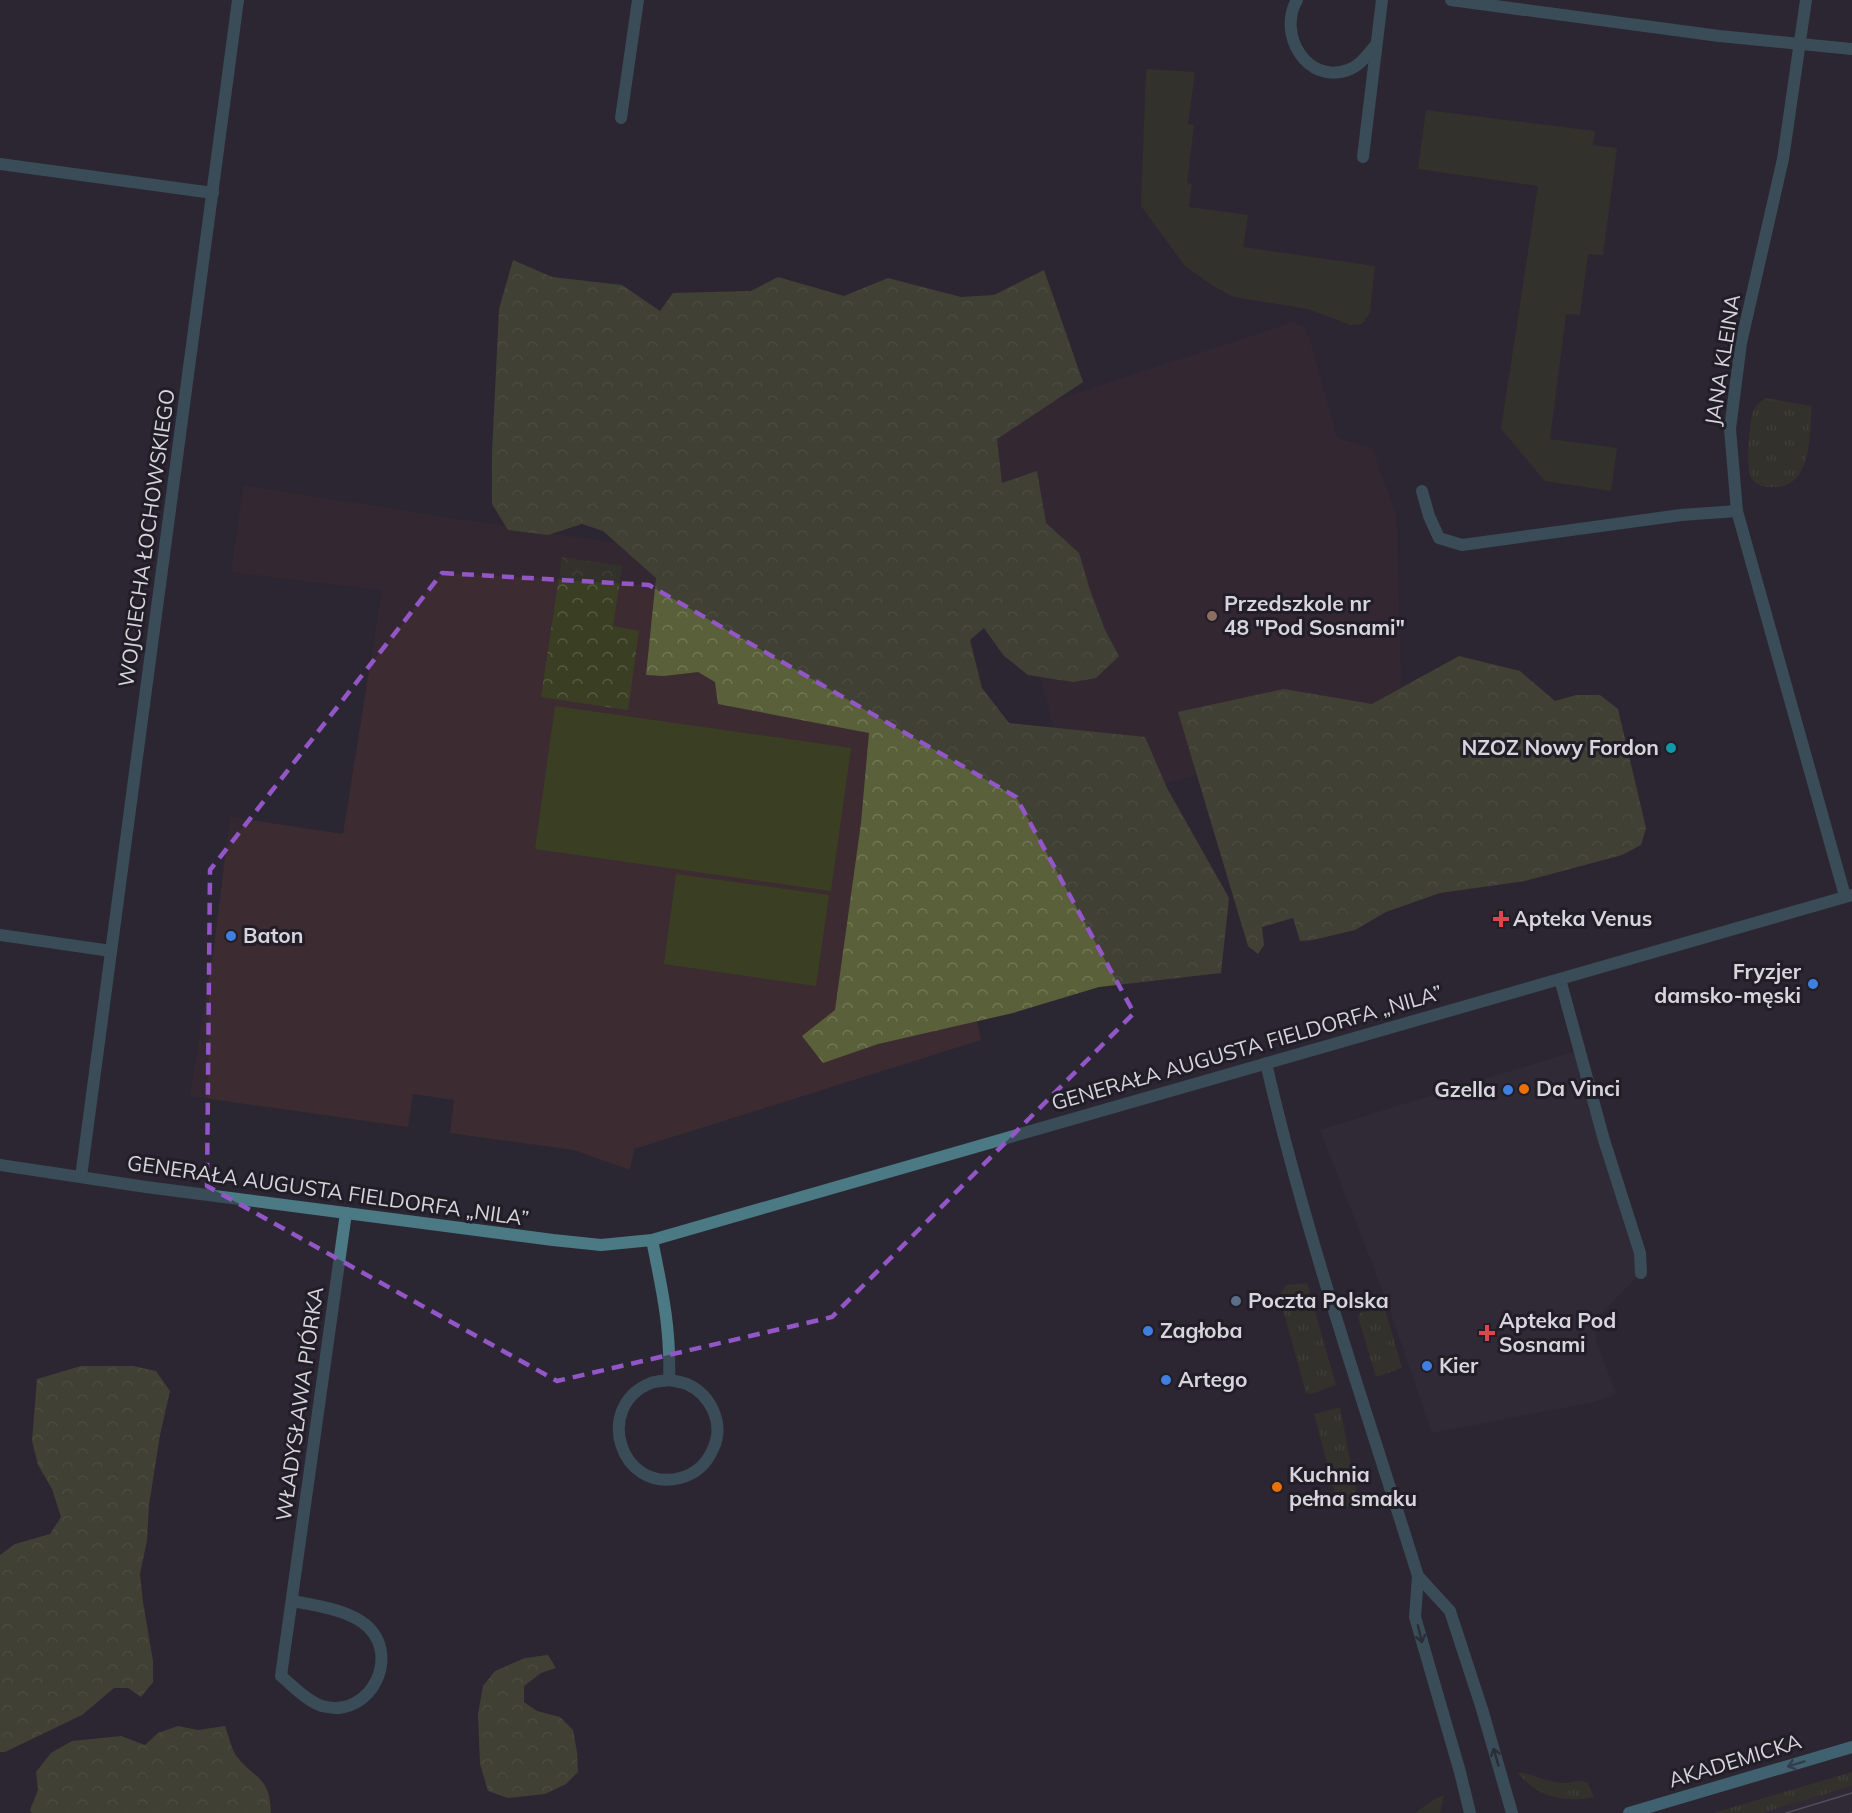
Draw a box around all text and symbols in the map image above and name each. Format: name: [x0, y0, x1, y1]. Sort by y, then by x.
street label: JANA KLEINA: [1699, 292, 1745, 427]
street label: WOJCIECHA ŁOCHOWSKIEGO: [112, 387, 180, 689]
place label: Przedszkole nr 48 "Pod Sosnami": [1224, 590, 1405, 640]
marker: Przedszkole nr 48 "Pod Sosnami": [1205, 609, 1219, 623]
place label: NZOZ Nowy Fordon: [1461, 734, 1659, 760]
marker: NZOZ Nowy Fordon: [1664, 741, 1678, 755]
place label: Apteka Venus: [1513, 905, 1652, 931]
marker: Apteka Venus: [1494, 912, 1508, 926]
place label: Baton: [243, 922, 303, 948]
marker: Baton: [224, 929, 238, 943]
place label: Fryzjer damsko-męski: [1654, 958, 1802, 1008]
marker: Fryzjer damsko-męski: [1806, 977, 1820, 991]
street label: GENERAŁA AUGUSTA FIELDORFA „NILA”: [1048, 979, 1445, 1115]
place label: Da Vinci: [1536, 1075, 1620, 1101]
place label: Gzella: [1434, 1076, 1496, 1102]
marker: Da Vinci: [1517, 1082, 1531, 1096]
marker: Gzella: [1501, 1083, 1515, 1097]
street label: GENERAŁA AUGUSTA FIELDORFA „NILA”: [126, 1149, 531, 1231]
street label: WŁADYSŁAWA PIÓRKA: [270, 1284, 328, 1523]
place label: Poczta Polska: [1248, 1287, 1389, 1313]
marker: Poczta Polska: [1229, 1294, 1243, 1308]
place label: Apteka Pod Sosnami: [1499, 1307, 1616, 1357]
place label: Zagłoba: [1160, 1317, 1243, 1343]
marker: Zagłoba: [1141, 1324, 1155, 1338]
marker: Apteka Pod Sosnami: [1480, 1326, 1494, 1340]
place label: Kier: [1439, 1352, 1479, 1378]
marker: Kier: [1420, 1359, 1434, 1373]
place label: Artego: [1178, 1366, 1247, 1392]
marker: Artego: [1159, 1373, 1173, 1387]
place label: Kuchnia pełna smaku: [1289, 1461, 1417, 1511]
marker: Kuchnia pełna smaku: [1270, 1480, 1284, 1494]
one-way arrow: [1414, 1624, 1426, 1643]
street label: AKADEMICKA: [1665, 1727, 1805, 1793]
one-way arrow: [1490, 1748, 1501, 1767]
one-way arrow: [1787, 1759, 1806, 1770]

